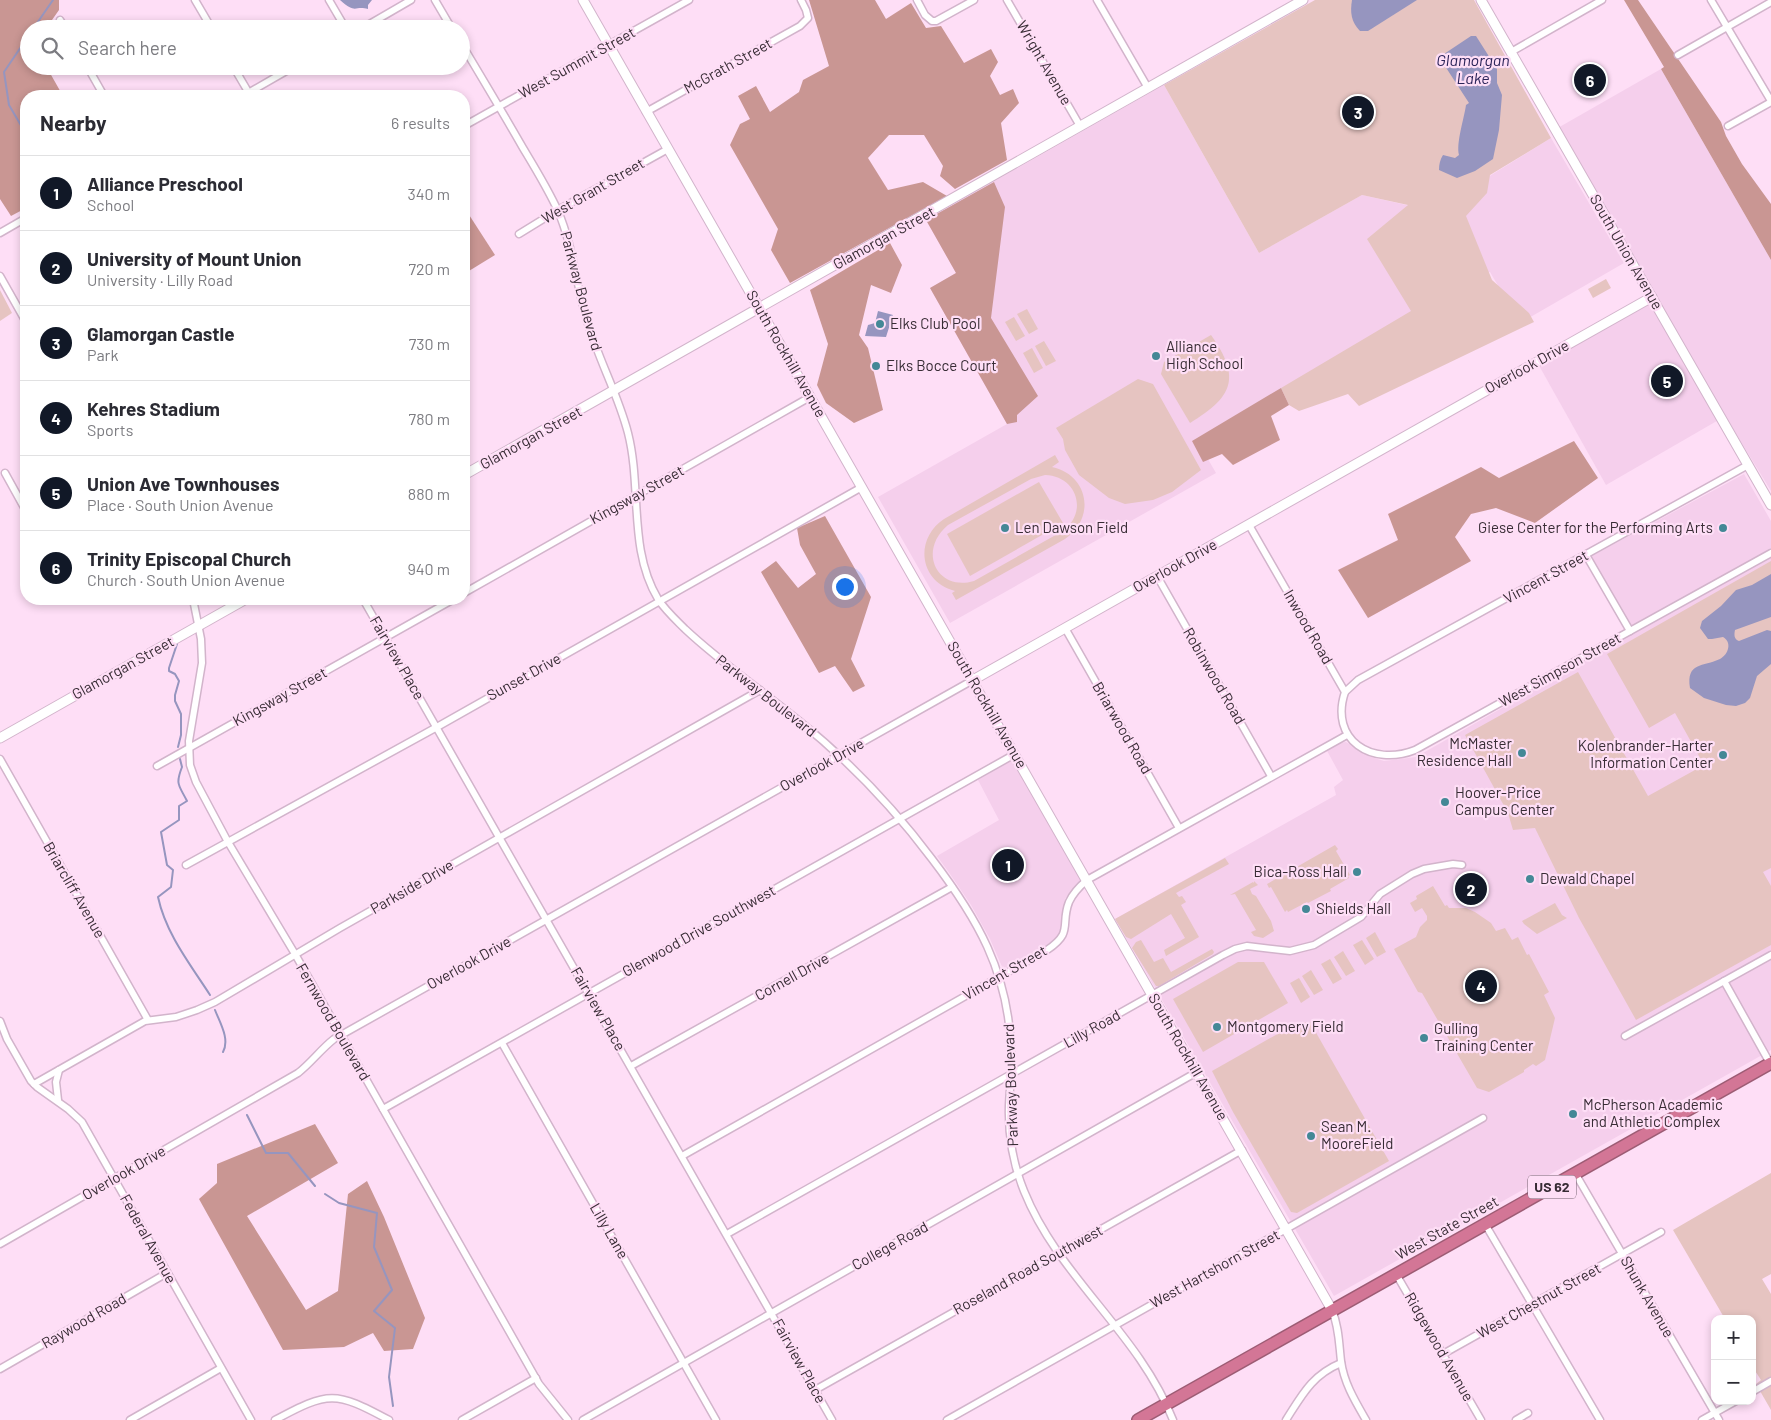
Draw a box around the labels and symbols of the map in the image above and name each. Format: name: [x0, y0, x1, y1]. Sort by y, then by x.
street label: Wright Avenue: [1013, 17, 1076, 108]
street label: West Summit Street: [515, 23, 638, 102]
street label: McGrath Street: [680, 33, 775, 97]
water label: Glamorgan Lake: [1436, 50, 1510, 87]
pin: 6: [1574, 61, 1606, 99]
pin: 3: [1342, 93, 1374, 131]
street label: West Grant Street: [538, 153, 647, 227]
street label: South Union Avenue: [1587, 191, 1667, 312]
street label: Glamorgan Street: [829, 202, 938, 273]
street label: Parkway Boulevard: [557, 229, 607, 352]
street label: South Rockhill Avenue: [743, 287, 831, 420]
place label: Elks Club Pool: [890, 314, 980, 332]
marker: Elks Club Pool: [874, 318, 886, 330]
street label: Overlook Drive: [1481, 336, 1572, 397]
place label: Alliance High School: [1166, 337, 1243, 372]
marker: Alliance High School: [1150, 350, 1162, 362]
place label: Elks Bocce Court: [886, 356, 997, 374]
marker: Elks Bocce Court: [870, 360, 882, 372]
pin: 5: [1651, 362, 1683, 400]
street label: Glamorgan Street: [476, 402, 585, 473]
street label: Kingsway Street: [586, 461, 687, 527]
place label: Len Dawson Field: [1015, 518, 1128, 536]
place label: Giese Center for the Performing Arts: [1478, 518, 1713, 536]
marker: Len Dawson Field: [999, 522, 1011, 534]
marker: Giese Center for the Performing Arts: [1717, 522, 1729, 534]
street label: Overlook Drive: [1129, 535, 1220, 596]
street label: Vincent Street: [1500, 545, 1591, 607]
your location: [832, 574, 858, 600]
street label: Inwood Road: [1280, 586, 1337, 667]
street label: Fairview Place: [367, 612, 429, 703]
street label: Robinwood Road: [1180, 624, 1250, 727]
street label: West Simpson Street: [1495, 628, 1624, 710]
street label: Glamorgan Street: [68, 632, 177, 703]
street label: South Rockhill Avenue: [944, 638, 1032, 771]
street label: Sunset Drive: [483, 648, 564, 704]
street label: Parkway Boulevard: [713, 650, 820, 740]
street label: Kingsway Street: [229, 663, 330, 729]
street label: Briarwood Road: [1089, 678, 1157, 777]
street label: Overlook Drive: [776, 734, 867, 795]
place label: McMaster Residence Hall: [1417, 734, 1513, 769]
place label: Kolenbrander-Harter Information Center: [1578, 736, 1714, 771]
marker: McMaster Residence Hall: [1516, 747, 1528, 759]
marker: Kolenbrander-Harter Information Center: [1717, 749, 1729, 761]
place label: Hoover-Price Campus Center: [1455, 783, 1555, 818]
marker: Hoover-Price Campus Center: [1439, 796, 1451, 808]
street label: Briarcliff Avenue: [40, 838, 110, 941]
pin: 1: [992, 846, 1024, 884]
street label: Parkside Drive: [367, 855, 456, 917]
place label: Bica-Ross Hall: [1254, 862, 1347, 880]
marker: Bica-Ross Hall: [1351, 866, 1363, 878]
place label: Dewald Chapel: [1540, 869, 1635, 887]
pin: 2: [1455, 870, 1487, 908]
marker: Dewald Chapel: [1524, 873, 1536, 885]
street label: Glenwood Drive Southwest: [619, 880, 778, 980]
place label: Shields Hall: [1316, 899, 1391, 917]
marker: Shields Hall: [1300, 903, 1312, 915]
street label: Overlook Drive: [423, 932, 514, 993]
street label: Vincent Street: [959, 941, 1050, 1003]
street label: Cornell Drive: [751, 948, 832, 1004]
street label: Fernwood Boulevard: [293, 960, 375, 1083]
street label: Fairview Place: [568, 963, 630, 1054]
pin: 4: [1465, 967, 1497, 1005]
street label: South Rockhill Avenue: [1145, 990, 1233, 1123]
street label: Lilly Road: [1060, 1005, 1123, 1051]
place label: Montgomery Field: [1227, 1017, 1344, 1035]
place label: Gulling Training Center: [1434, 1019, 1534, 1054]
marker: Montgomery Field: [1211, 1021, 1223, 1033]
street label: Parkway Boulevard: [999, 1023, 1021, 1147]
marker: Gulling Training Center: [1418, 1032, 1430, 1044]
place label: McPherson Academic and Athletic Complex: [1583, 1095, 1723, 1130]
marker: McPherson Academic and Athletic Complex: [1567, 1108, 1579, 1120]
place label: Sean M. MooreField: [1321, 1117, 1393, 1152]
marker: Sean M. MooreField: [1305, 1130, 1317, 1142]
street label: Overlook Drive: [79, 1141, 168, 1203]
road number: US 62: [1528, 1176, 1576, 1198]
street label: Federal Avenue: [117, 1191, 181, 1286]
street label: West State Street: [1392, 1191, 1501, 1263]
street label: Lilly Lane: [587, 1199, 633, 1262]
street label: College Road: [848, 1217, 931, 1273]
street label: Roseland Road Southwest: [949, 1220, 1106, 1318]
street label: West Hartshorn Street: [1147, 1225, 1282, 1311]
street label: Shunk Avenue: [1617, 1253, 1678, 1340]
street label: West Chestnut Street: [1473, 1259, 1604, 1342]
street label: Raywood Road: [38, 1289, 129, 1352]
street label: Ridgewood Avenue: [1401, 1289, 1478, 1404]
street label: Fairview Place: [769, 1315, 830, 1406]

